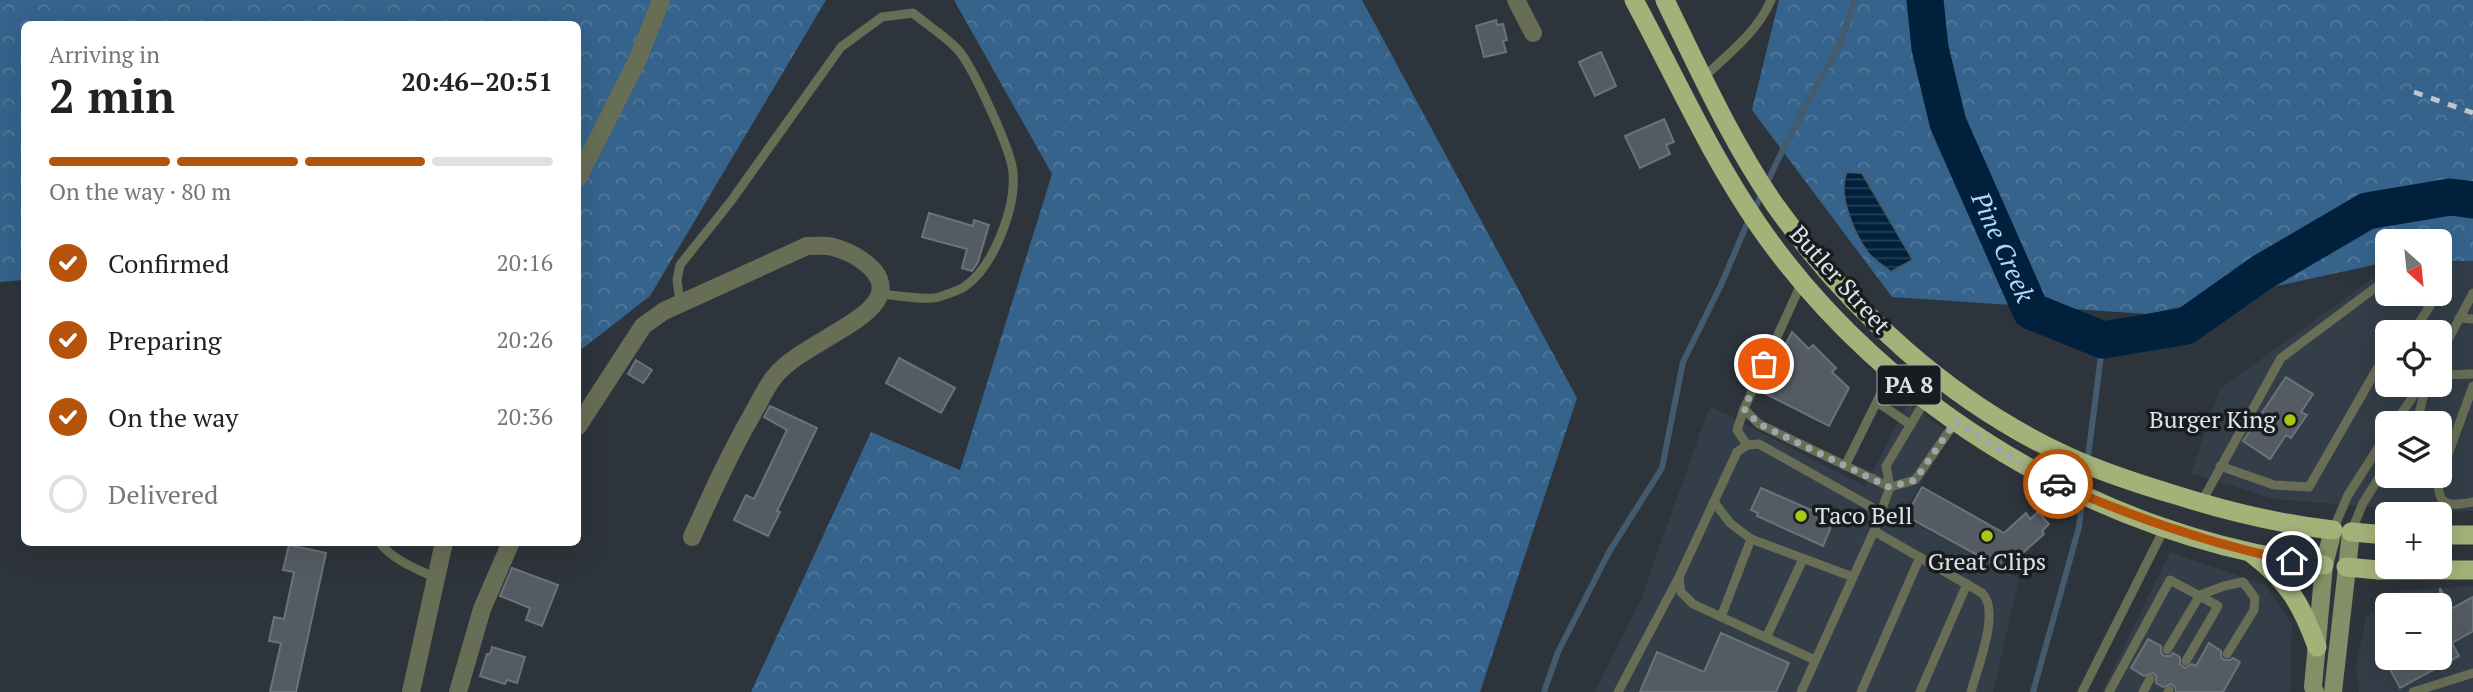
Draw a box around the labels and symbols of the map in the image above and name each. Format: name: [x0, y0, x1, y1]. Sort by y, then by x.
water label: Pine Creek: [1964, 185, 2043, 308]
street label: Butler Street: [1783, 218, 1898, 341]
north arrow: [2375, 229, 2452, 306]
pin: [1734, 334, 1794, 394]
road number: PA 8: [1878, 366, 1940, 404]
place label: Burger King: [2149, 403, 2276, 435]
marker: Burger King: [2282, 412, 2298, 428]
courier: [2023, 449, 2093, 519]
place label: Taco Bell: [1815, 499, 1912, 531]
marker: Taco Bell: [1793, 508, 1809, 524]
marker: Great Clips: [1979, 528, 1995, 544]
pin: [2262, 531, 2322, 591]
place label: Great Clips: [1928, 545, 2046, 577]

